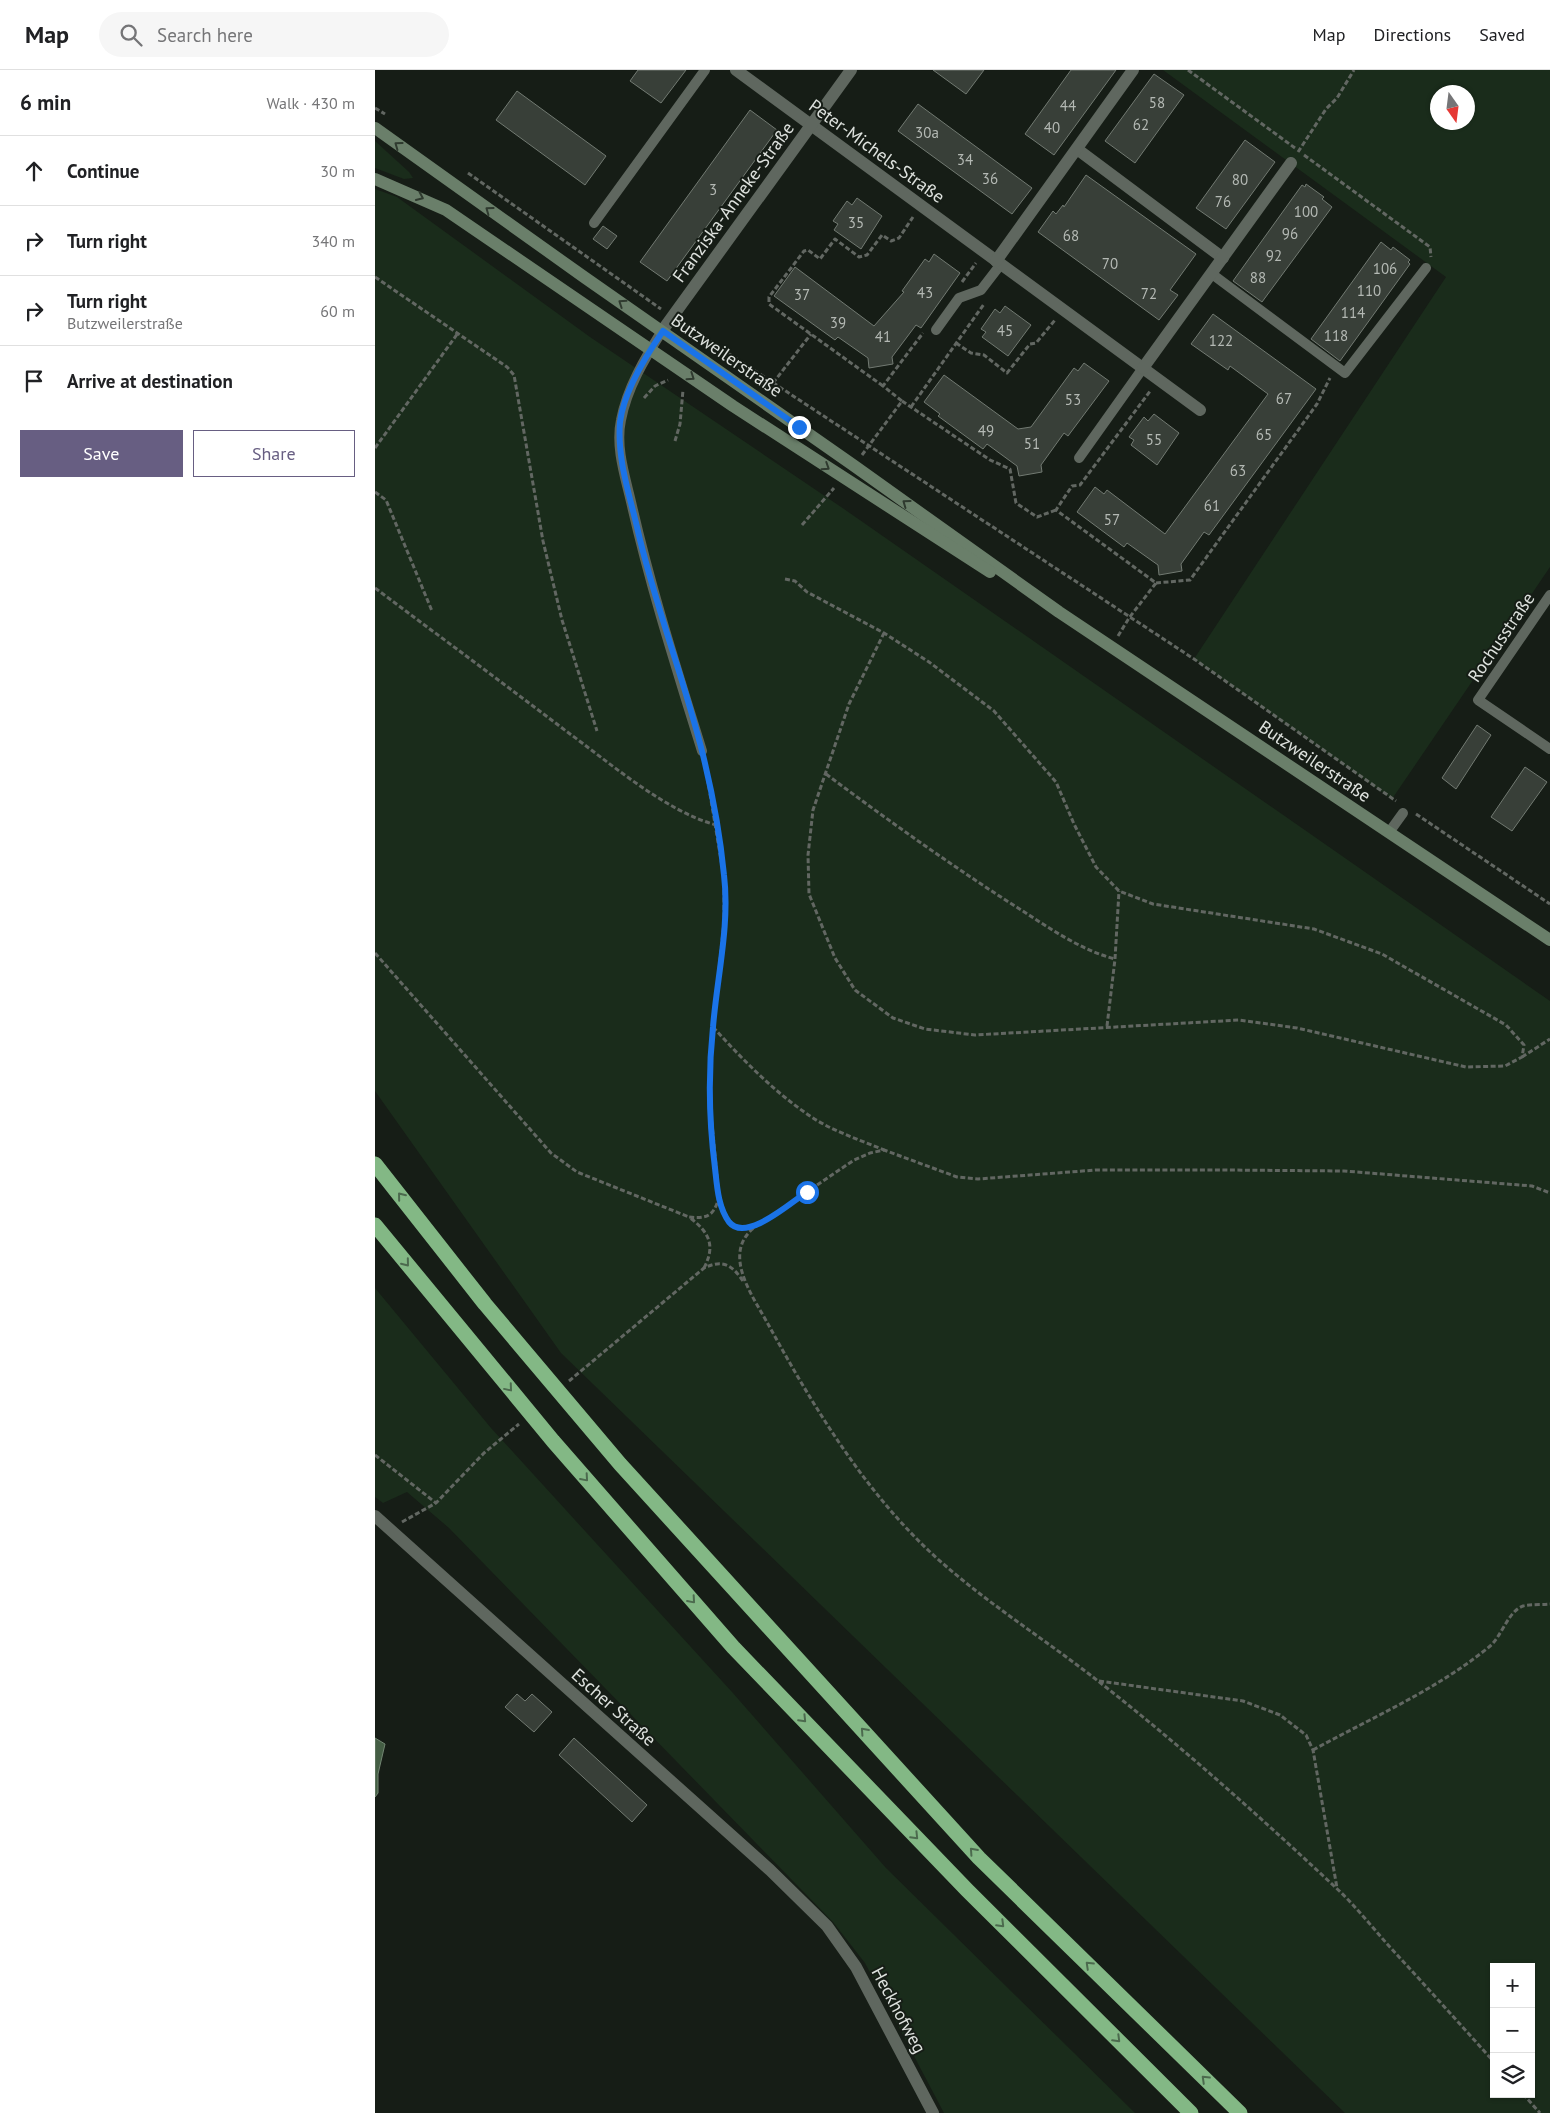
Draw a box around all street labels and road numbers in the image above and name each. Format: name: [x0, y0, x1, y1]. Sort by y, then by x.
street label: Peter-Michels-Straße: [805, 94, 949, 208]
street label: Franziska-Anneke-Straße: [667, 117, 799, 287]
street label: Butzweilerstraße: [667, 308, 787, 402]
street label: Rochusstraße: [1463, 588, 1539, 686]
street label: Butzweilerstraße: [1255, 715, 1375, 807]
street label: Escher Straße: [567, 1663, 661, 1751]
street label: Heckhofweg: [867, 1963, 931, 2057]

